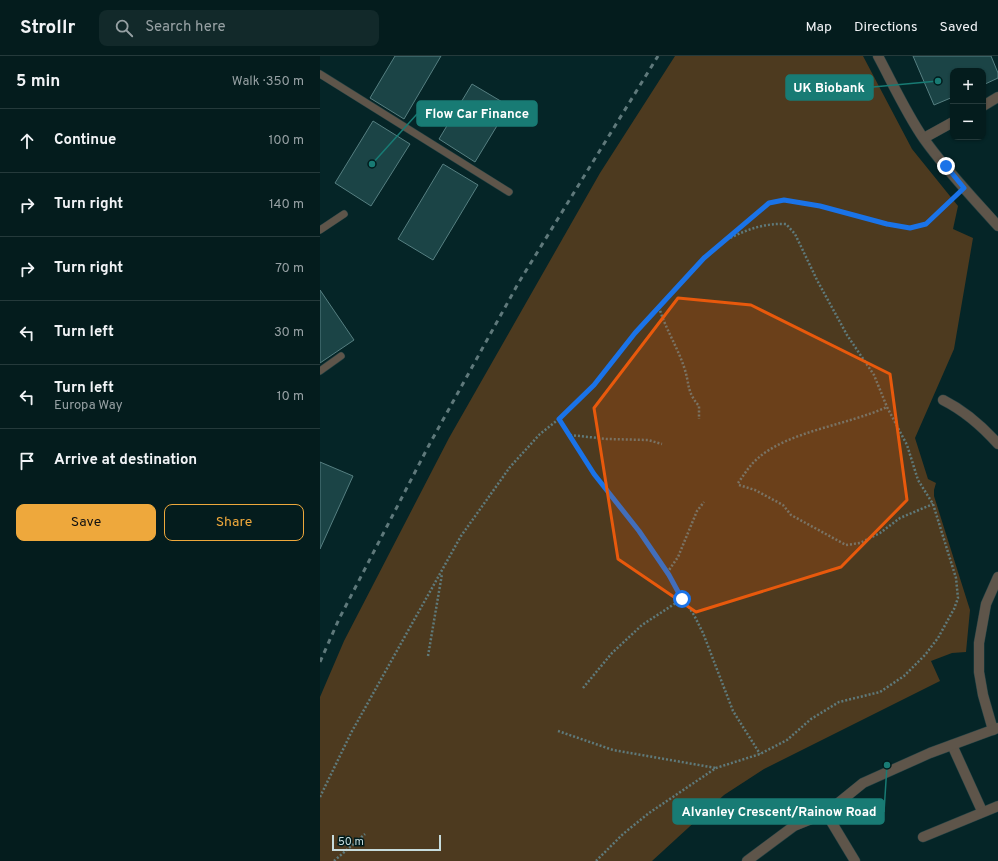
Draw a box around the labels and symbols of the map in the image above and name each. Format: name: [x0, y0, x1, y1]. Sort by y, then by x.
callout: UK Biobank: [786, 75, 873, 100]
text: UK Biobank: [793, 81, 865, 97]
callout: Flow Car Finance: [417, 101, 537, 126]
text: Flow Car Finance: [425, 107, 529, 123]
route end: [937, 157, 955, 175]
route start: [673, 590, 691, 608]
callout: Alvanley Crescent/Rainow Road: [673, 799, 884, 824]
text: Alvanley Crescent/Rainow Road: [681, 805, 877, 821]
scale bar: [332, 833, 441, 852]

